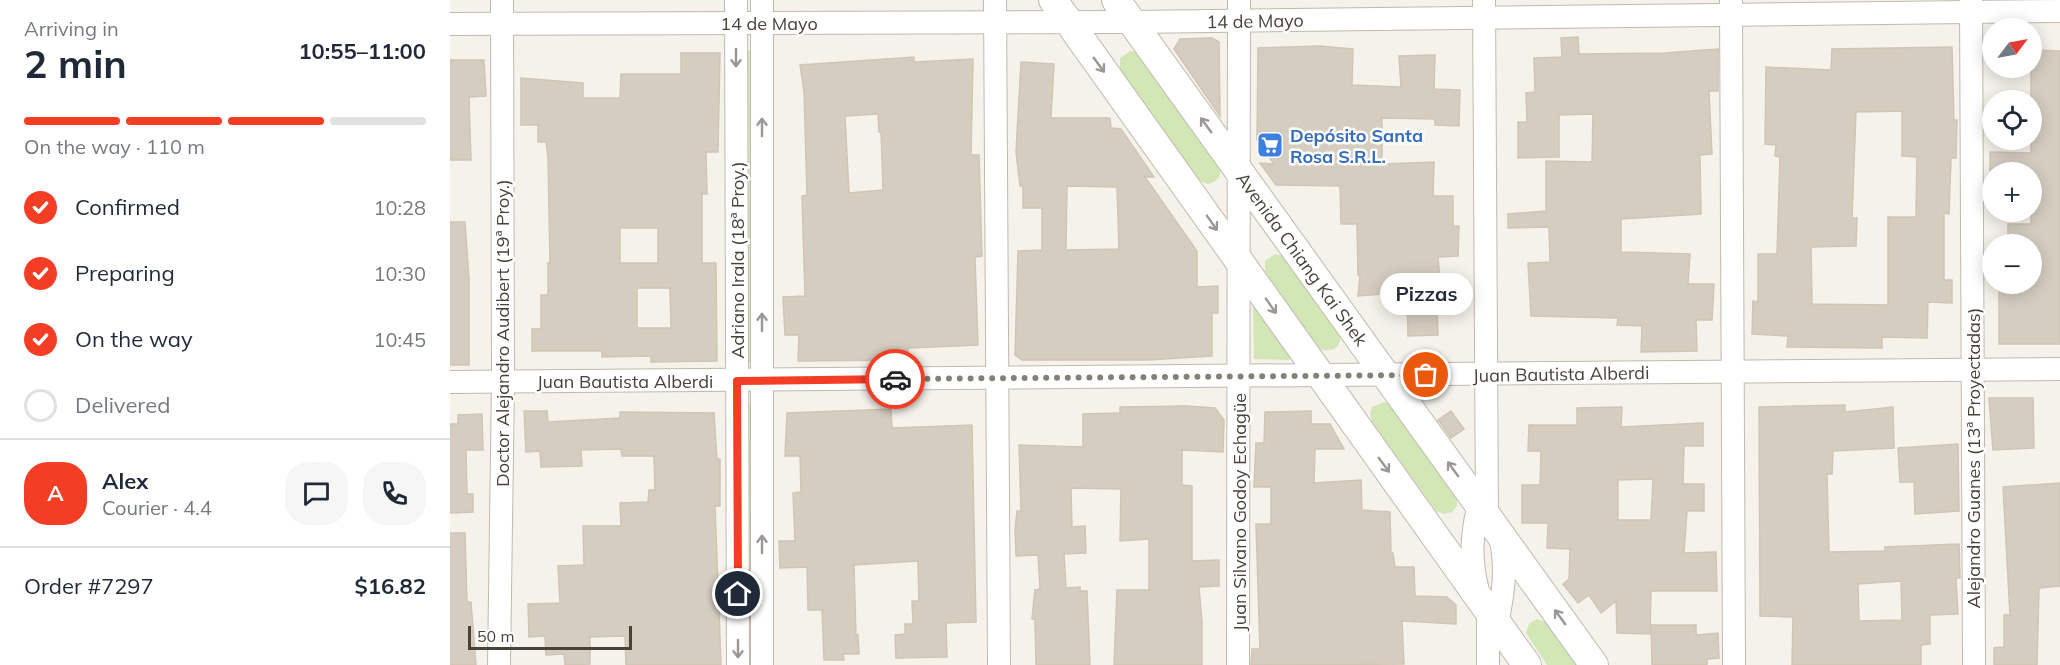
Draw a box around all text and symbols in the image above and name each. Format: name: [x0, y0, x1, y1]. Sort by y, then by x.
street label: 14 de Mayo: [1206, 9, 1304, 33]
street label: 14 de Mayo: [720, 12, 818, 35]
text: Arriving in: [24, 16, 119, 41]
north arrow: [1982, 18, 2042, 78]
map controls: [1982, 18, 2042, 294]
text: 10:55–11:00: [298, 37, 426, 65]
text: 2 min: [24, 39, 127, 88]
one-way arrow: [730, 48, 742, 68]
one-way arrow: [1093, 56, 1105, 72]
button: locate: [1982, 90, 2042, 150]
one-way arrow: [756, 117, 768, 137]
one-way arrow: [1200, 118, 1212, 134]
place label: Depósito Santa Rosa S.R.L.: [1290, 124, 1423, 168]
supermarket icon: Depósito Santa Rosa S.R.L.: [1255, 130, 1285, 160]
text: On the way · 110 m: [24, 134, 205, 159]
street label: Adriano Irala (18ª Proy.): [726, 161, 749, 359]
button: +: [1982, 162, 2042, 222]
street label: Avenida Chiang Kai Shek: [1231, 168, 1373, 351]
street label: Doctor Alejandro Audibert (19ª Proy.): [491, 179, 514, 487]
icon: check: [24, 191, 57, 224]
text: Confirmed: [75, 193, 180, 221]
text: 10:28: [373, 195, 426, 220]
one-way arrow: [1206, 215, 1218, 231]
button: −: [1982, 234, 2042, 294]
icon: check: [24, 257, 57, 290]
text: Preparing: [75, 259, 175, 287]
text: 10:30: [373, 261, 426, 286]
callout: Pizzas: [1380, 273, 1472, 315]
text: Pizzas: [1396, 281, 1457, 306]
one-way arrow: [1265, 298, 1277, 314]
street label: Alejandro Guanes (13ª Proyectadas): [1962, 308, 1985, 608]
one-way arrow: [756, 312, 768, 332]
icon: check: [24, 323, 57, 356]
text: On the way: [75, 325, 193, 353]
text: 10:45: [373, 327, 426, 352]
courier: [865, 349, 925, 409]
pin: [1400, 349, 1451, 400]
icon: bag: [1409, 358, 1442, 391]
street label: Juan Bautista Alberdi: [1473, 361, 1649, 387]
icon: car: [879, 363, 912, 396]
street label: Juan Bautista Alberdi: [537, 370, 713, 393]
text: Delivered: [75, 391, 170, 419]
street label: Juan Silvano Godoy Echagüe: [1228, 393, 1251, 631]
one-way arrow: [1378, 456, 1390, 472]
one-way arrow: [1447, 461, 1459, 477]
button: chat: [285, 462, 348, 525]
button: phone: [363, 462, 426, 525]
text: Alex: [102, 467, 148, 495]
text: A: [47, 479, 64, 507]
text: Courier · 4.4: [102, 495, 212, 520]
one-way arrow: [756, 534, 768, 554]
pin: [712, 568, 763, 619]
text: Order #7297: [24, 572, 154, 600]
text: $16.82: [355, 572, 426, 600]
icon: home: [721, 577, 754, 610]
one-way arrow: [1554, 610, 1566, 626]
scale bar: [468, 623, 632, 650]
text: 50 m: [477, 626, 514, 646]
one-way arrow: [732, 639, 744, 659]

